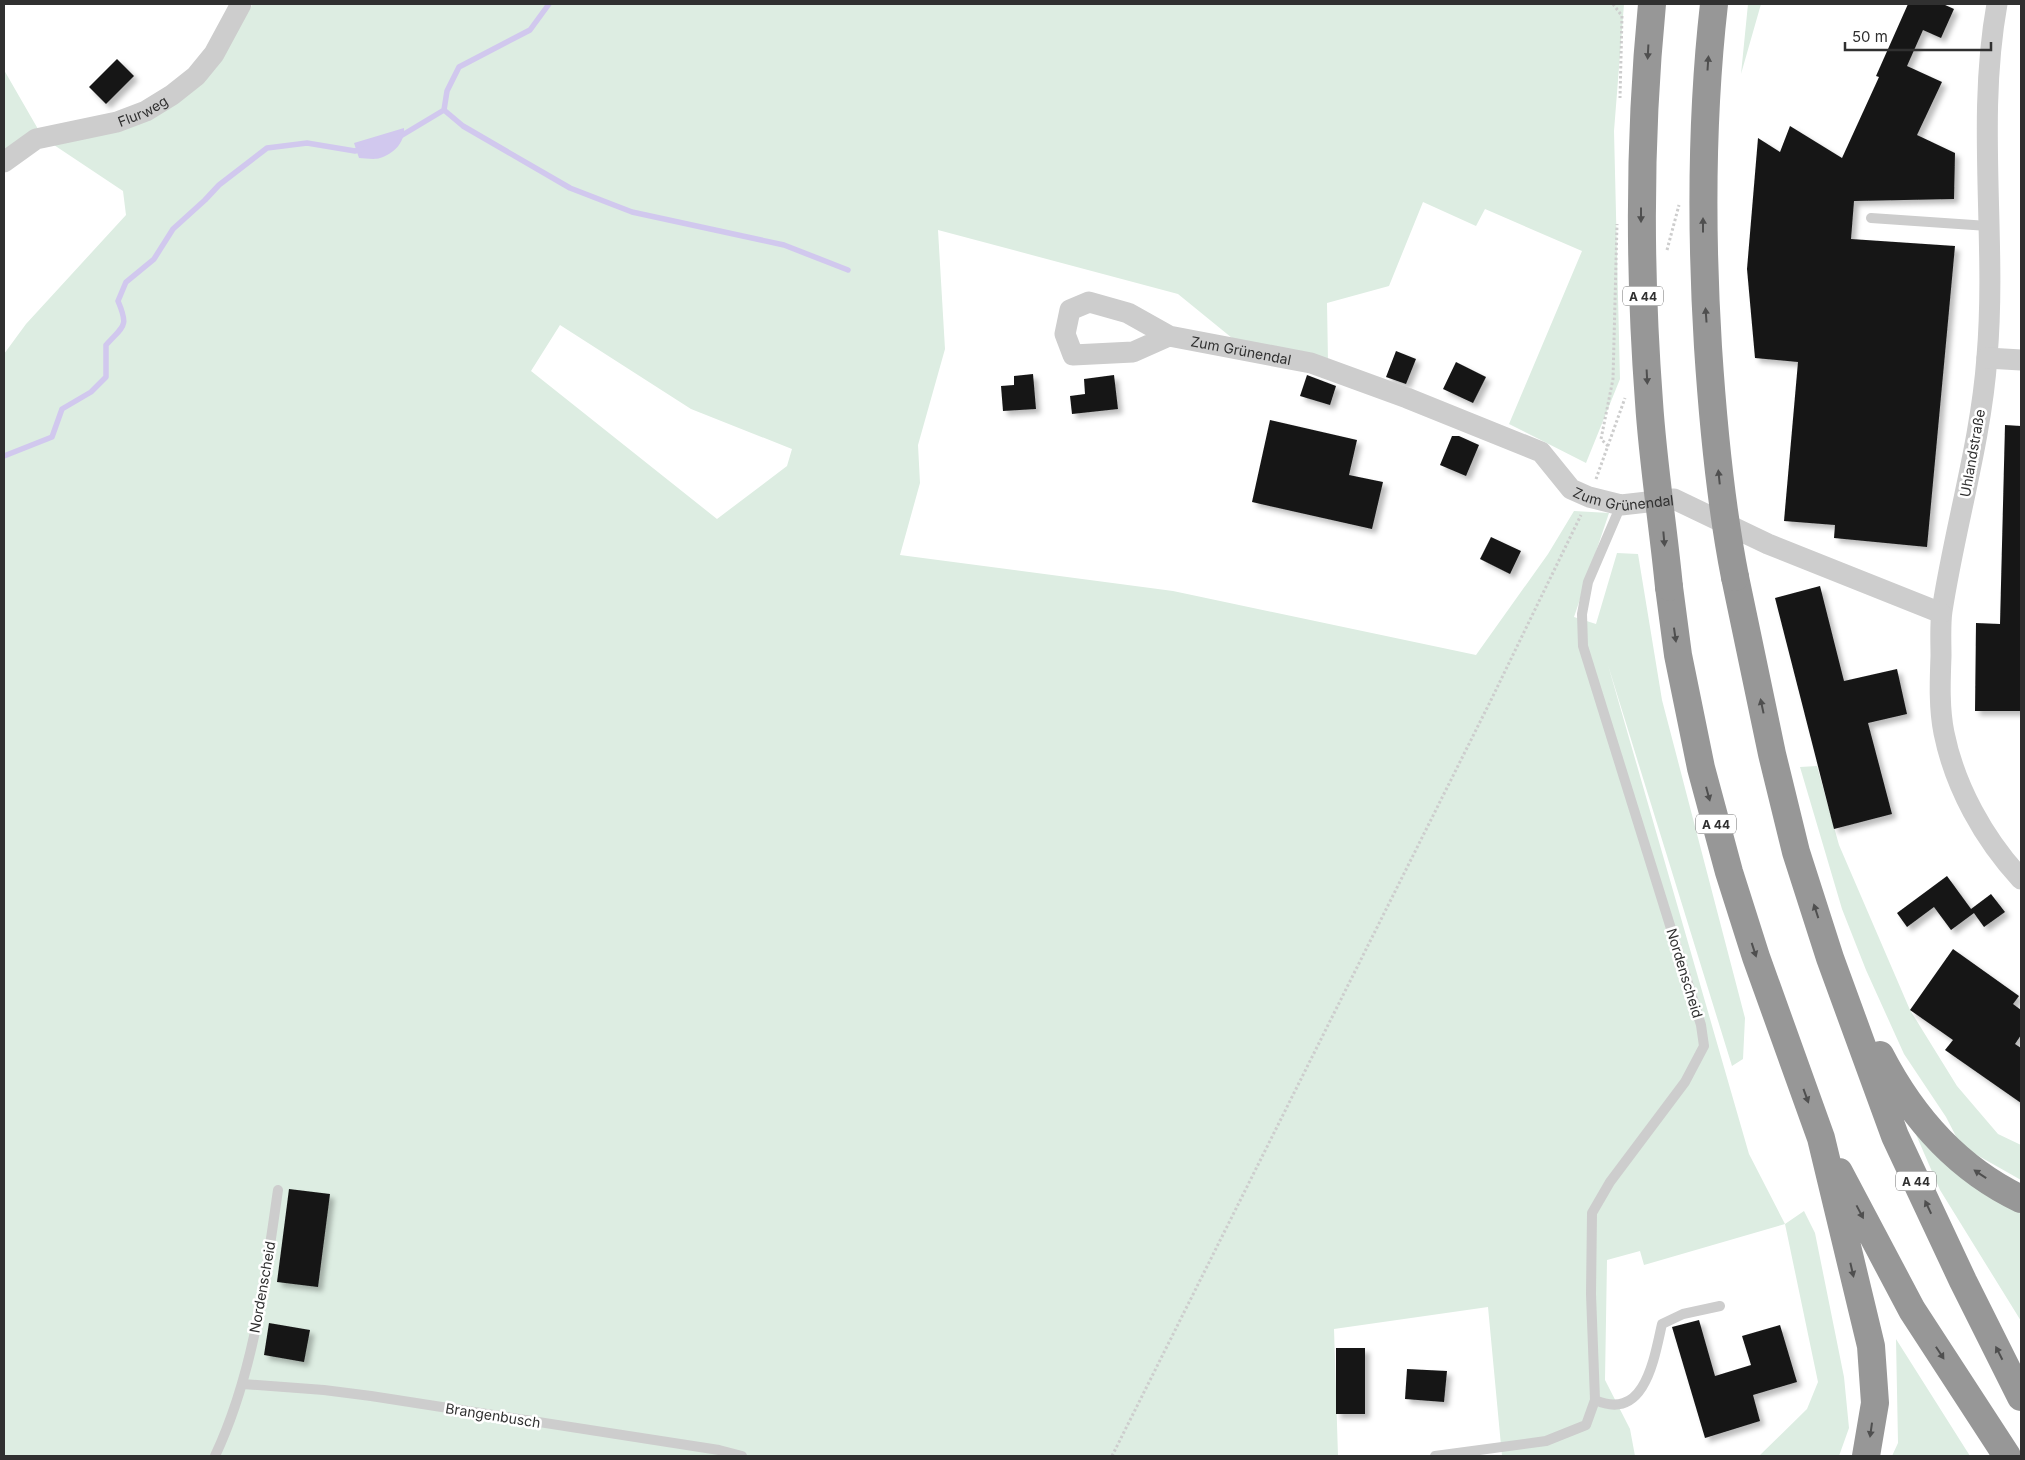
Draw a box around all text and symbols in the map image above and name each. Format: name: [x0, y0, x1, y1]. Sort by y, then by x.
scale bar: [1845, 20, 1991, 52]
text: 50 m: [1852, 27, 1888, 46]
one-way arrow: [1643, 45, 1651, 61]
one-way arrow: [1705, 54, 1713, 70]
street label: Flurweg: [115, 91, 170, 130]
one-way arrow: [1637, 207, 1645, 223]
one-way arrow: [1699, 217, 1707, 233]
road number: A 44: [1623, 286, 1663, 306]
one-way arrow: [1701, 306, 1709, 322]
street label: Zum Grünendal: [1189, 332, 1293, 368]
one-way arrow: [1644, 369, 1652, 385]
street label: Uhlandstraße: [1956, 408, 1988, 498]
one-way arrow: [1715, 468, 1723, 484]
street label: Zum Grünendal: [1571, 483, 1674, 513]
one-way arrow: [1660, 531, 1668, 547]
one-way arrow: [1672, 628, 1680, 644]
one-way arrow: [1758, 699, 1766, 714]
one-way arrow: [1704, 787, 1712, 802]
road number: A 44: [1696, 814, 1736, 834]
one-way arrow: [1811, 904, 1819, 919]
street label: Nordenscheid: [1663, 926, 1707, 1020]
one-way arrow: [1751, 943, 1758, 958]
one-way arrow: [1802, 1089, 1810, 1104]
one-way arrow: [1973, 1169, 1986, 1179]
road number: A 44: [1896, 1172, 1936, 1190]
one-way arrow: [1924, 1200, 1932, 1214]
one-way arrow: [1856, 1204, 1864, 1219]
street label: Nordenscheid: [246, 1240, 278, 1334]
one-way arrow: [1848, 1263, 1856, 1278]
one-way arrow: [1935, 1346, 1945, 1360]
one-way arrow: [1995, 1346, 2003, 1360]
street label: Brangenbusch: [444, 1399, 542, 1431]
one-way arrow: [1867, 1422, 1875, 1438]

